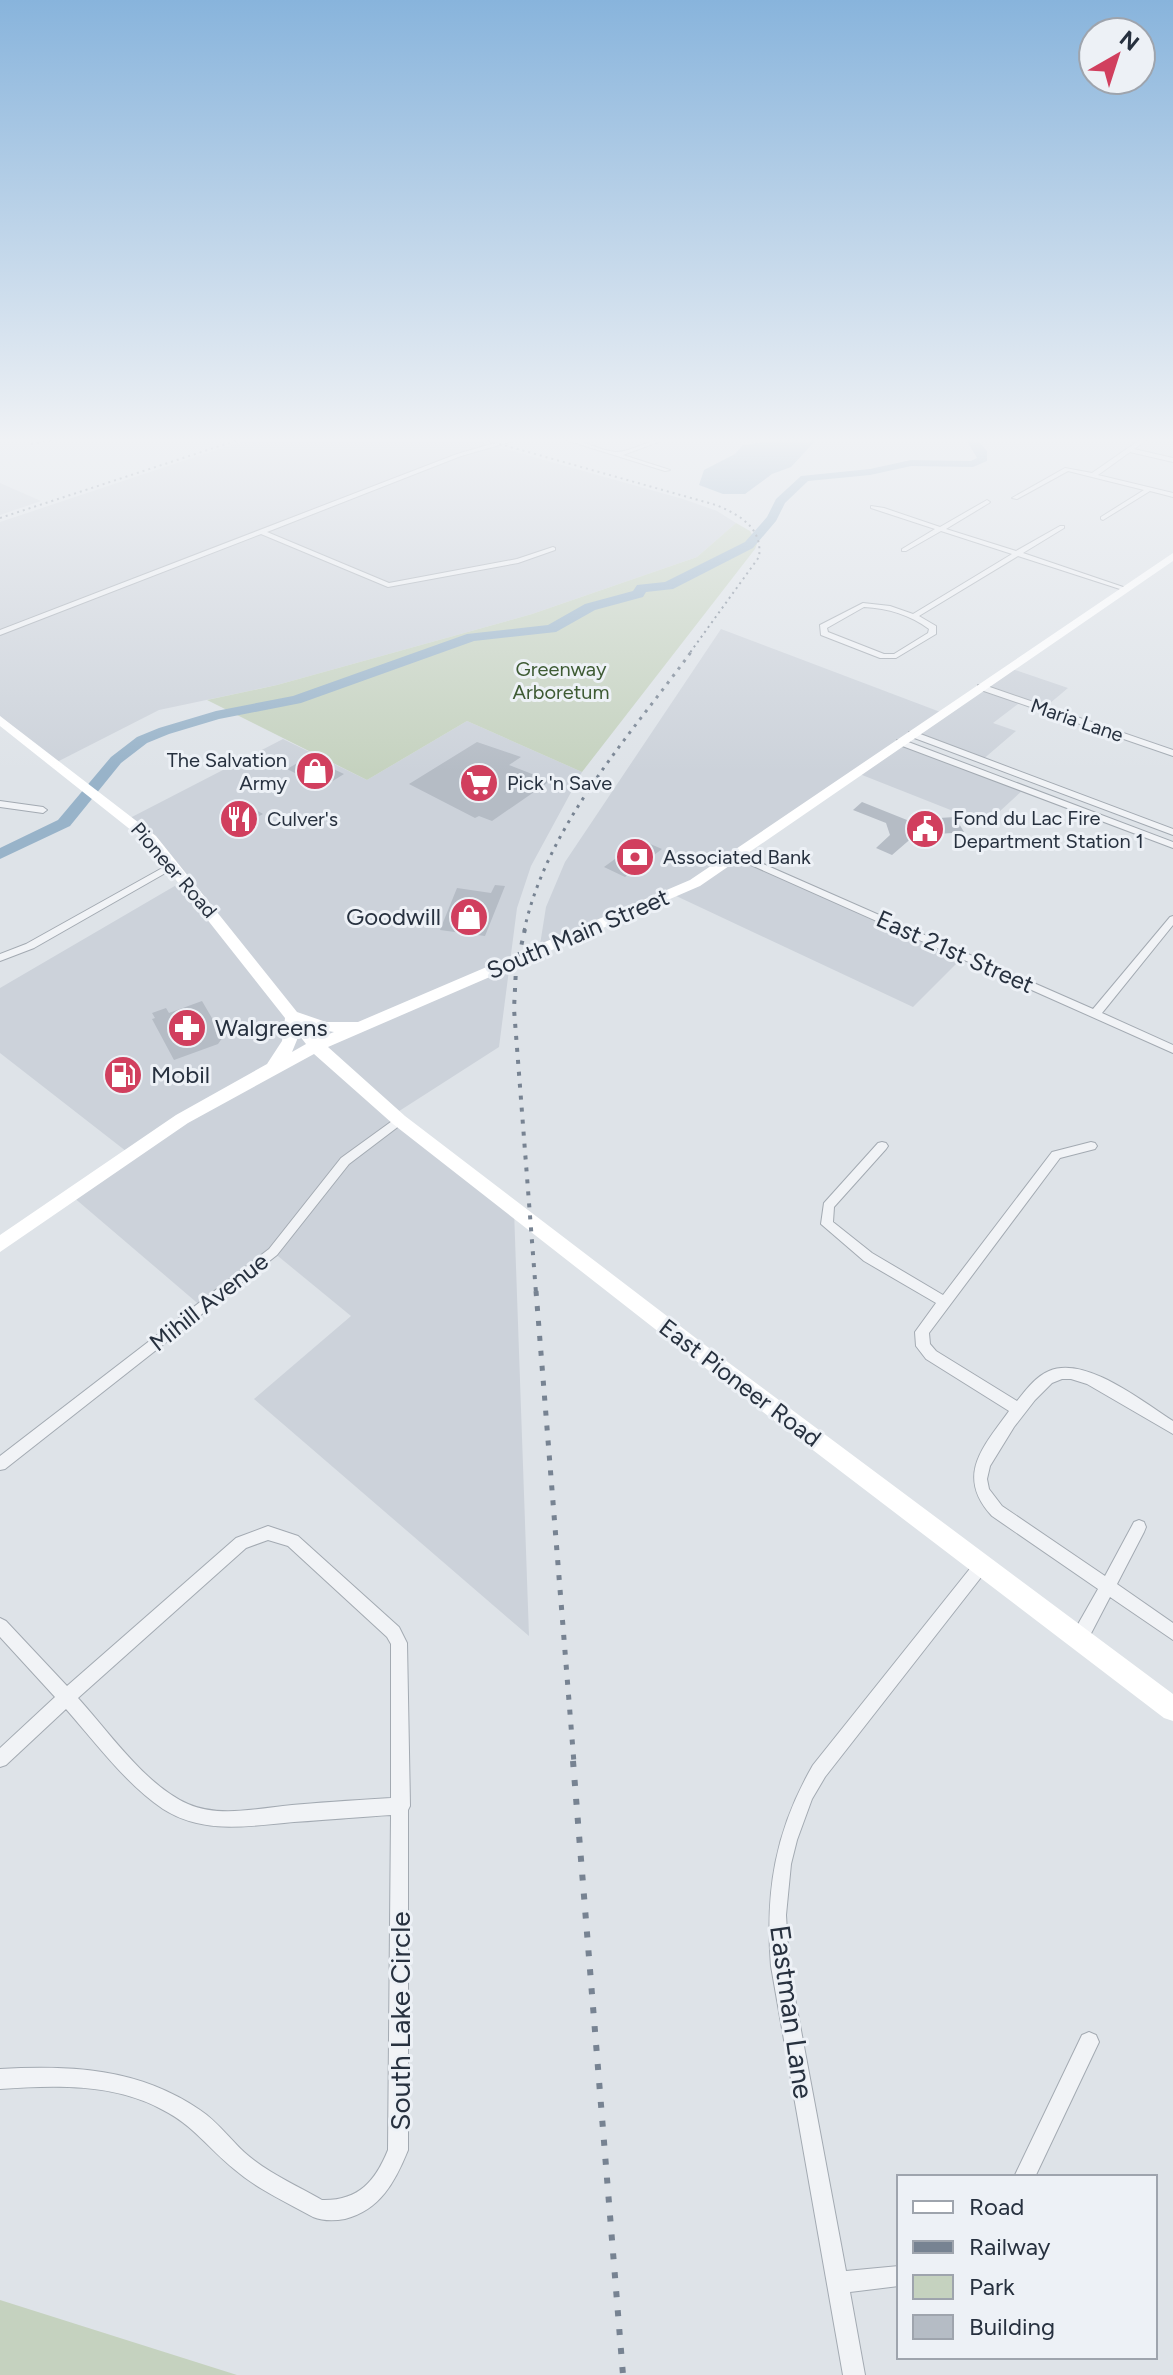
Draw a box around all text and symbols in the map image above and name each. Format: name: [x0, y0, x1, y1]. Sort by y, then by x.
north arrow: [1077, 16, 1157, 96]
text: N: [1114, 25, 1144, 57]
park label: Greenway Arboretum: [512, 657, 610, 704]
street label: Maria Lane: [1028, 693, 1127, 747]
place label: The Salvation Army: [167, 748, 287, 795]
shop icon: The Salvation Army: [294, 750, 336, 792]
supermarket icon: Pick 'n Save: [458, 762, 500, 804]
place label: Pick 'n Save: [507, 771, 612, 795]
restaurant icon: Culver's: [218, 798, 260, 840]
place label: Fond du Lac Fire Department Station 1: [953, 806, 1144, 853]
place label: Culver's: [267, 807, 338, 831]
public building icon: Fond du Lac Fire Department Station 1: [904, 808, 946, 850]
street label: Pioneer Road: [126, 817, 222, 923]
bank icon: Associated Bank: [614, 836, 656, 878]
place label: Associated Bank: [663, 845, 811, 869]
street label: South Main Street: [482, 882, 673, 985]
shop icon: Goodwill: [448, 896, 490, 938]
place label: Goodwill: [346, 902, 441, 931]
street label: East 21st Street: [872, 904, 1038, 999]
pharmacy icon: Walgreens: [166, 1007, 208, 1049]
place label: Walgreens: [215, 1013, 328, 1042]
fuel station icon: Mobil: [102, 1054, 144, 1096]
place label: Mobil: [151, 1060, 210, 1089]
street label: Mihill Avenue: [144, 1246, 274, 1357]
street label: East Pioneer Road: [654, 1312, 827, 1453]
street label: South Lake Circle: [383, 1911, 417, 2131]
street label: Eastman Lane: [763, 1923, 821, 2101]
legend: [897, 2175, 1157, 2359]
text: Road: [969, 2192, 1024, 2221]
text: Railway: [969, 2232, 1051, 2261]
text: Park: [969, 2272, 1015, 2301]
text: Building: [969, 2312, 1055, 2341]

